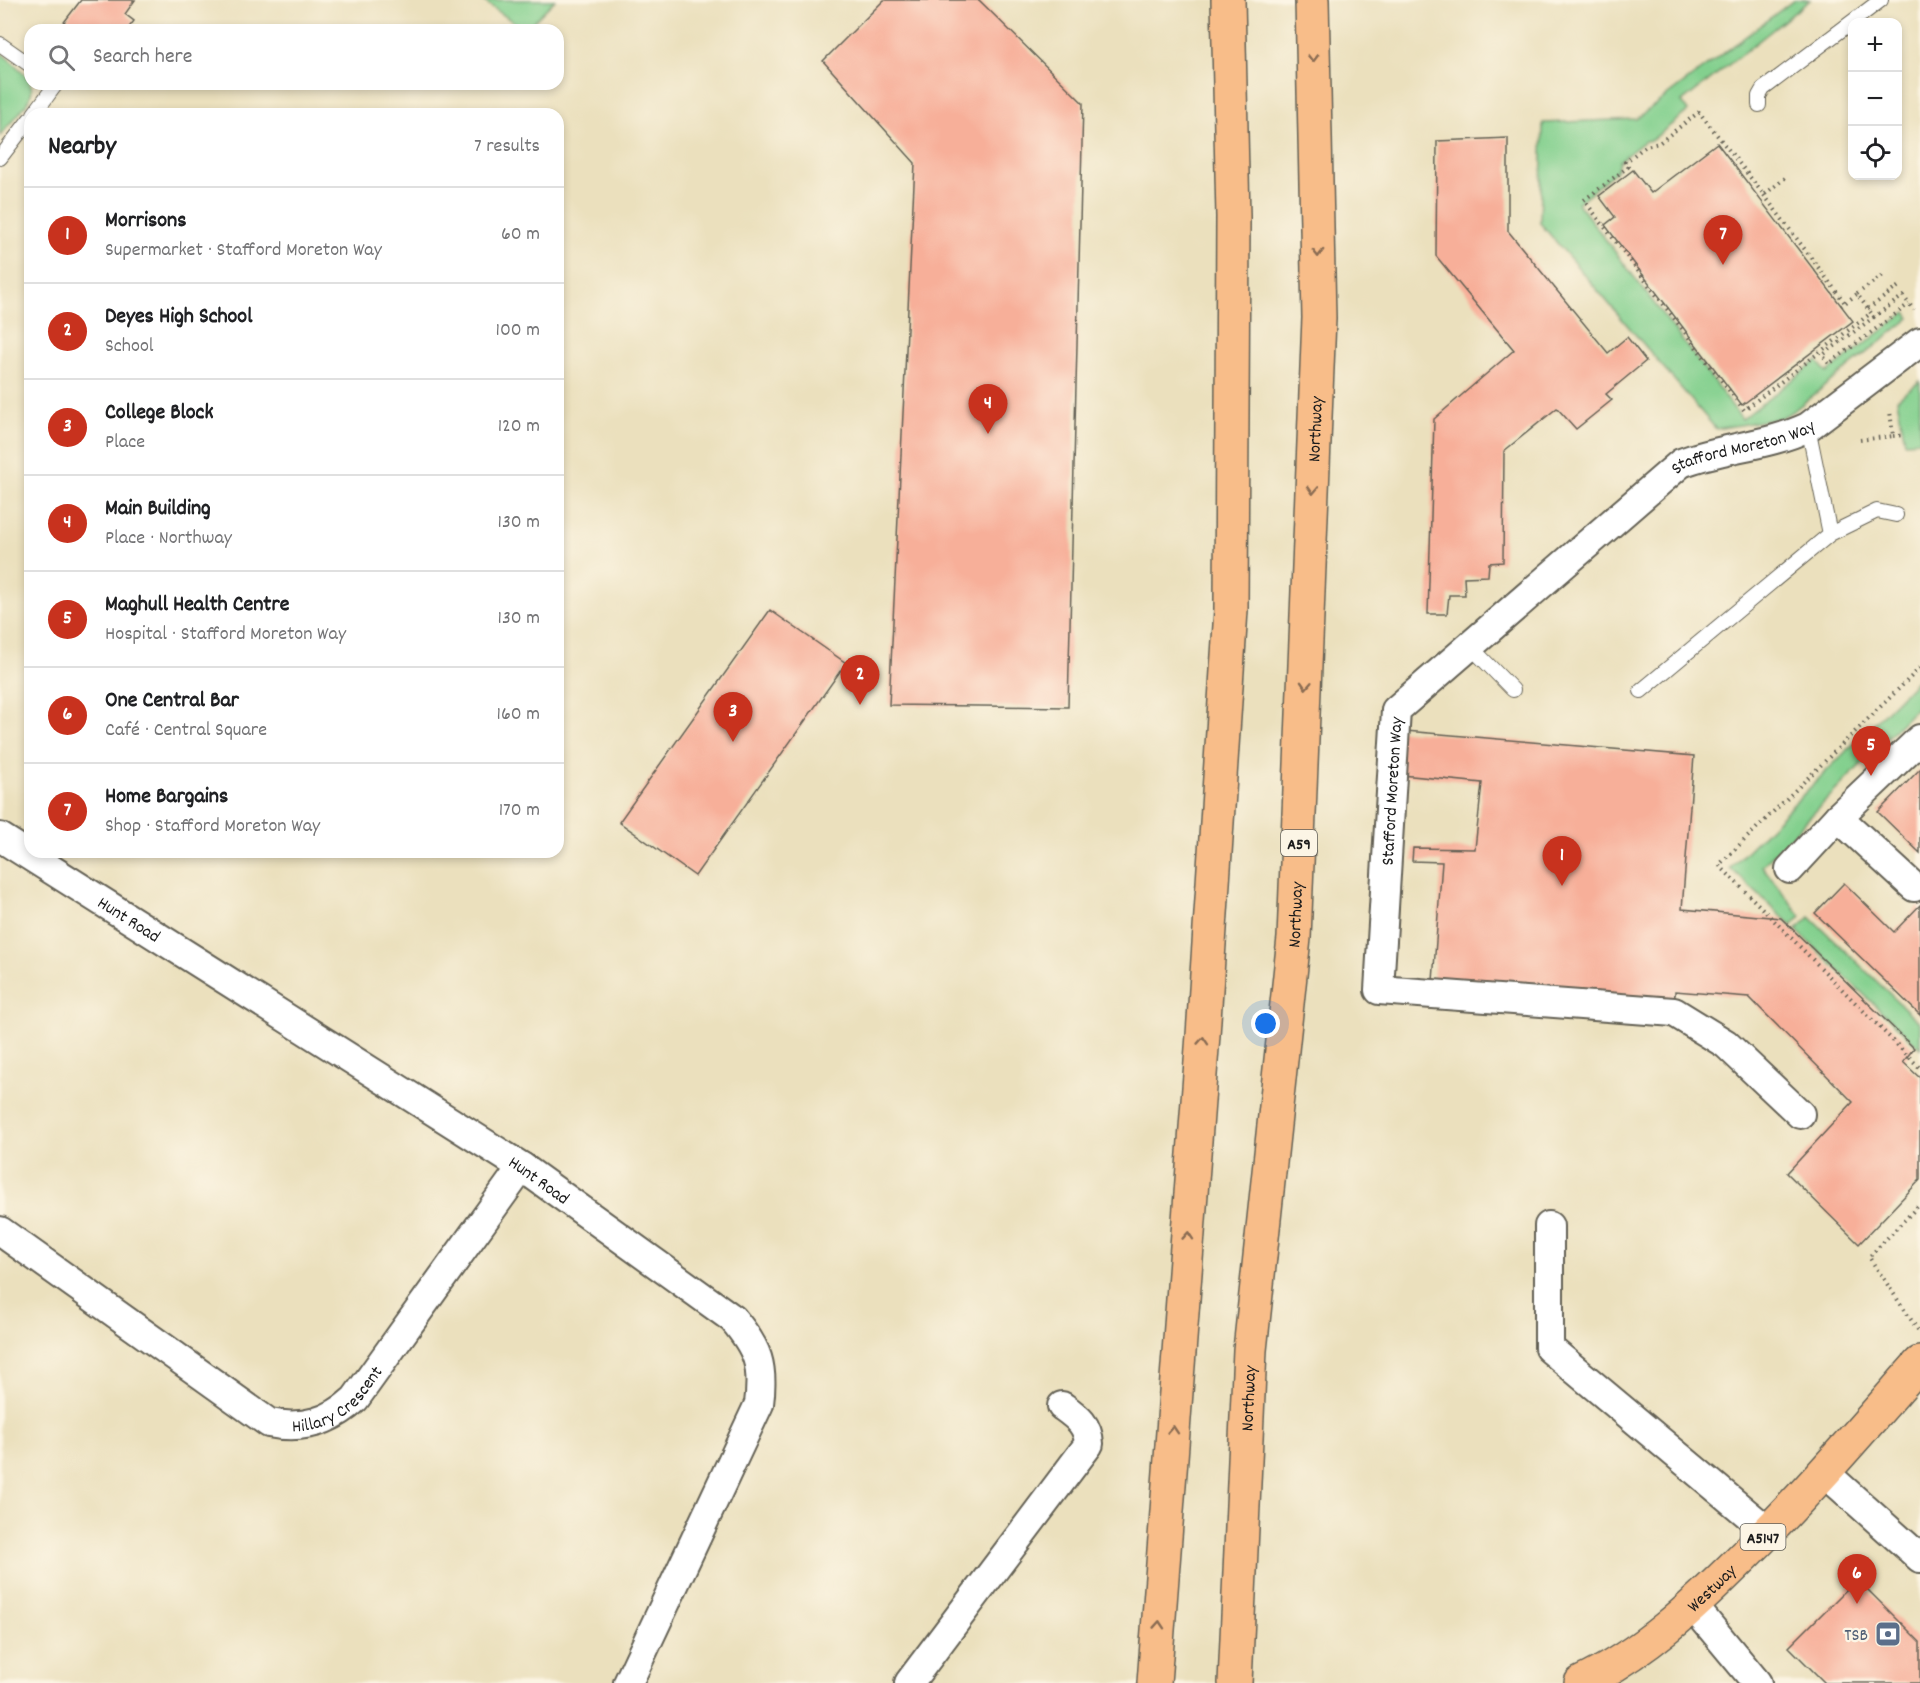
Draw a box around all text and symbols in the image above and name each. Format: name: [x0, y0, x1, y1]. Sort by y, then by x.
map controls: [1848, 18, 1902, 180]
button: +: [1848, 18, 1902, 72]
search box: [24, 24, 564, 90]
icon: search: [45, 41, 78, 74]
text: Search here: [93, 42, 192, 73]
one-way arrow: [1307, 54, 1320, 63]
button: −: [1848, 72, 1902, 126]
button: locate: [1848, 126, 1902, 180]
text: Nearby: [48, 129, 116, 166]
text: 7 results: [474, 133, 540, 161]
text: Morrisons: [105, 206, 187, 237]
pin: 7: [1704, 216, 1742, 265]
text: 1: [65, 221, 70, 249]
text: 60 m: [501, 221, 540, 249]
text: Supermarket · Stafford Moreton Way: [105, 237, 382, 265]
one-way arrow: [1312, 249, 1324, 258]
text: Deyes High School: [105, 302, 252, 333]
text: 2: [63, 317, 72, 345]
text: 100 m: [496, 317, 540, 345]
text: School: [105, 333, 154, 361]
pin: 4: [968, 384, 1008, 434]
street label: Northway: [1303, 395, 1331, 463]
text: College Block: [105, 398, 213, 429]
text: 3: [63, 413, 72, 441]
text: 120 m: [498, 413, 540, 441]
street label: Stafford Moreton Way: [1666, 415, 1822, 481]
text: Place: [105, 429, 145, 457]
one-way arrow: [1307, 486, 1320, 495]
text: Main Building: [105, 494, 211, 525]
text: 4: [63, 509, 72, 537]
text: 130 m: [498, 509, 540, 537]
text: Place · Northway: [105, 525, 232, 553]
text: Maghull Health Centre: [105, 590, 289, 621]
text: 5: [63, 605, 72, 633]
text: 130 m: [498, 605, 540, 633]
text: Hospital · Stafford Moreton Way: [105, 621, 346, 649]
pin: 2: [840, 656, 880, 705]
one-way arrow: [1299, 681, 1312, 690]
text: One Central Bar: [105, 686, 239, 717]
pin: 3: [714, 692, 752, 742]
text: 6: [63, 701, 72, 729]
text: 160 m: [497, 701, 540, 729]
street label: Stafford Moreton Way: [1377, 715, 1411, 866]
text: Café · Central Square: [105, 717, 267, 745]
pin: 5: [1852, 726, 1890, 776]
text: Home Bargains: [105, 782, 228, 813]
text: 7: [64, 797, 71, 825]
text: 170 m: [499, 797, 540, 825]
text: Shop · Stafford Moreton Way: [105, 813, 320, 841]
road number: A59: [1281, 830, 1317, 856]
pin: 1: [1542, 836, 1582, 886]
street label: Northway: [1283, 881, 1311, 949]
street label: Hunt Road: [92, 892, 164, 950]
your location: [1251, 1009, 1280, 1038]
one-way arrow: [1196, 1037, 1209, 1046]
street label: Hunt Road: [503, 1151, 574, 1212]
one-way arrow: [1181, 1231, 1194, 1240]
street label: Hillary Crescent: [291, 1361, 390, 1441]
street label: Northway: [1236, 1364, 1264, 1432]
one-way arrow: [1166, 1426, 1179, 1435]
road number: A5147: [1740, 1524, 1786, 1550]
pin: 6: [1838, 1554, 1876, 1604]
street label: Westway: [1683, 1559, 1744, 1619]
bank icon: TSB: [1873, 1619, 1903, 1649]
one-way arrow: [1152, 1620, 1165, 1629]
place label: TSB: [1844, 1624, 1868, 1649]

